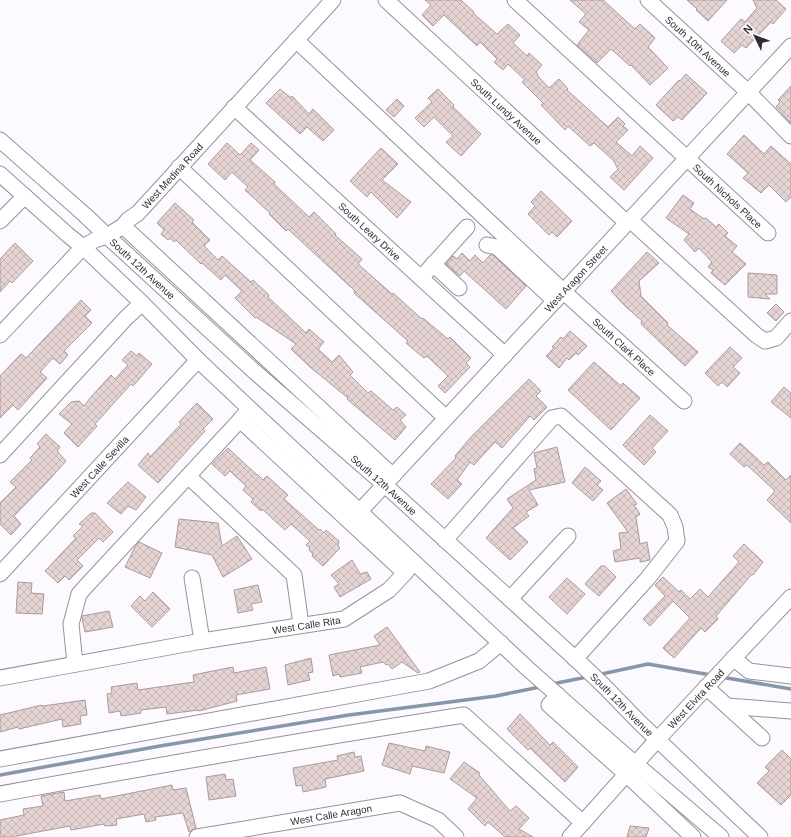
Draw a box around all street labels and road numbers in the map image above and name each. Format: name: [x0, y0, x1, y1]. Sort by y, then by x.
street label: South 10th Avenue: [663, 13, 733, 79]
street label: South Lundy Avenue: [469, 76, 544, 147]
street label: West Medina Road: [139, 141, 205, 211]
street label: South Nichols Place: [691, 161, 765, 230]
street label: South Leary Drive: [336, 200, 403, 263]
street label: South 12th Avenue: [108, 236, 178, 302]
street label: West Aragon Street: [542, 243, 609, 314]
street label: South Clark Place: [591, 316, 658, 378]
street label: West Calle Sevilla: [68, 433, 131, 500]
street label: South 12th Avenue: [349, 453, 419, 517]
street label: West Calle Rita: [272, 614, 342, 636]
street label: West Elvira Road: [665, 667, 726, 731]
street label: South 12th Avenue: [588, 671, 656, 739]
street label: West Calle Aragon: [289, 802, 373, 827]

